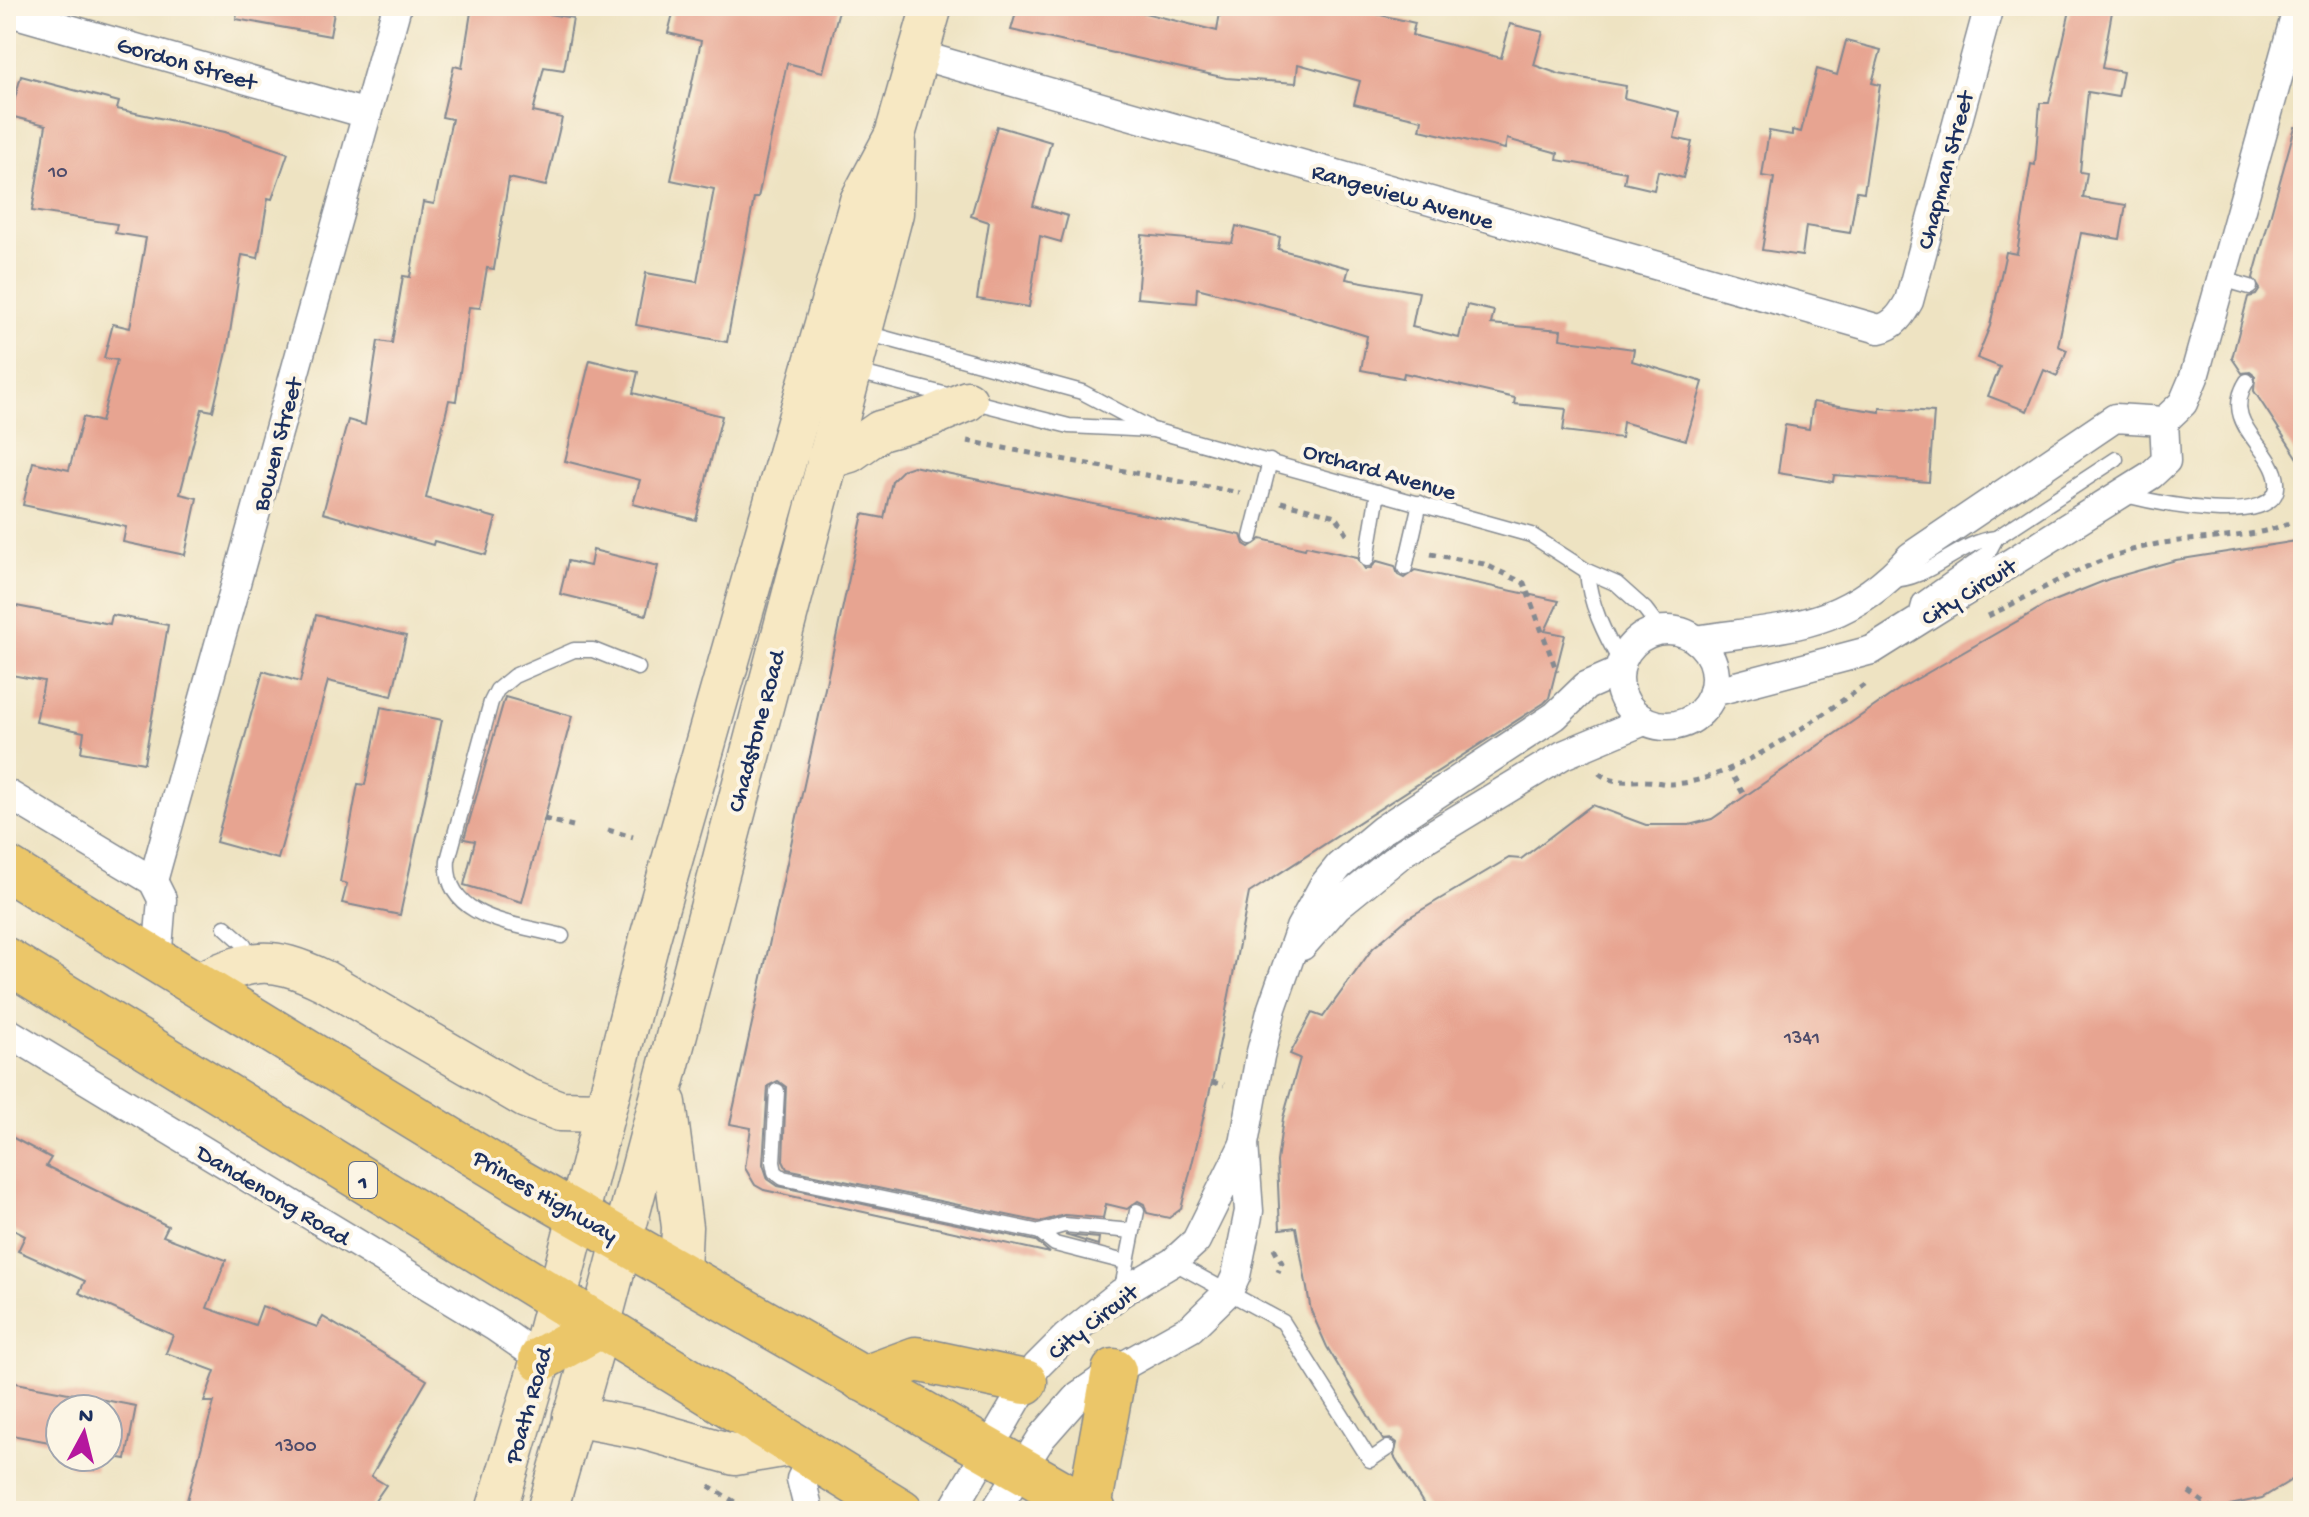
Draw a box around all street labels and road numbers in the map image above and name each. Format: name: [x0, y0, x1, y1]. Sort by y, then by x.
street label: Gordon Street: [113, 32, 261, 100]
street label: Chapman Street: [1912, 87, 1983, 253]
street label: Rangeview Avenue: [1308, 159, 1497, 238]
street label: Bowen Street: [247, 373, 312, 516]
street label: Orchard Avenue: [1299, 438, 1459, 509]
street label: City Circuit: [1917, 552, 2025, 635]
street label: Chadstone Road: [723, 646, 794, 816]
street label: Dandenong Road: [189, 1139, 356, 1255]
street label: Princes Highway: [466, 1144, 622, 1251]
road number: 1: [349, 1162, 377, 1198]
street label: City Circuit: [1043, 1278, 1147, 1368]
street label: Poath Road: [500, 1343, 561, 1469]

